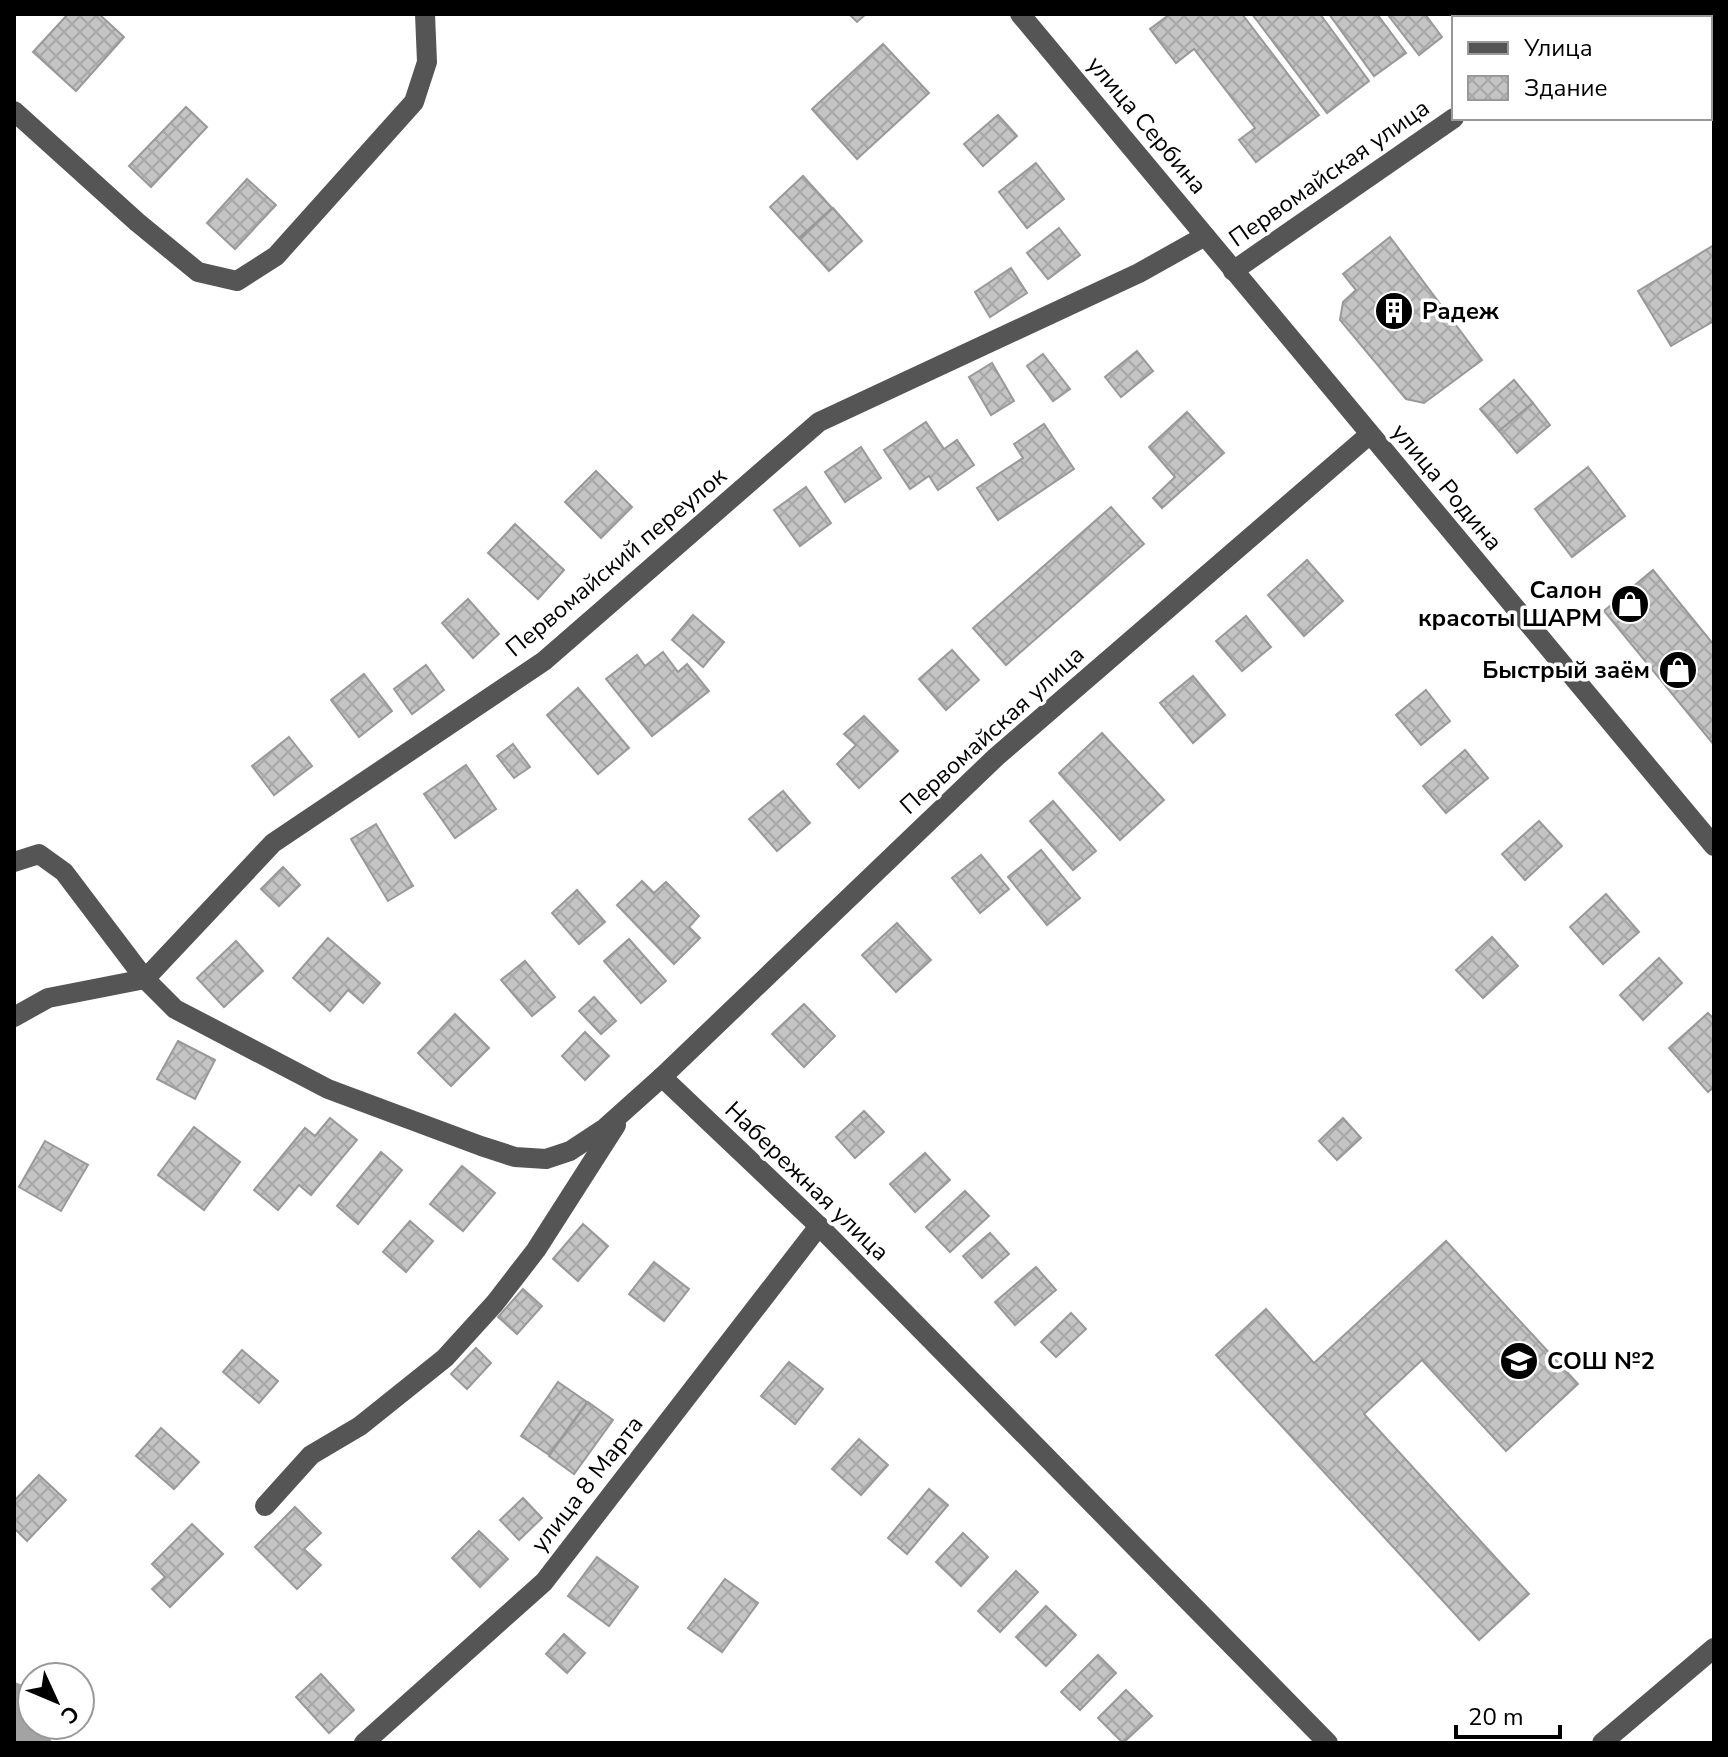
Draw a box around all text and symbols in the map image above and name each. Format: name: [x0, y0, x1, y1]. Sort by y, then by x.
legend: [1452, 16, 1712, 120]
text: Улица: [1523, 32, 1593, 64]
street label: улица Сербина: [1080, 49, 1214, 201]
text: Здание: [1524, 72, 1608, 104]
street label: Первомайская улица: [1222, 92, 1436, 254]
building icon: Радеж: [1373, 290, 1415, 332]
place label: Радеж: [1422, 295, 1499, 327]
street label: улица Родина: [1384, 417, 1510, 557]
street label: Первомайский переулок: [499, 460, 733, 664]
place label: Салон красоты ШАРМ: [1418, 574, 1602, 634]
shop icon: Салон красоты ШАРМ: [1609, 583, 1651, 625]
street label: Первомайская улица: [893, 639, 1091, 821]
shop icon: Быстрый заём: [1657, 649, 1699, 691]
place label: Быстрый заём: [1482, 654, 1650, 686]
street label: Набережная улица: [718, 1094, 896, 1268]
school or university icon: СОШ №2: [1498, 1340, 1540, 1382]
place label: СОШ №2: [1547, 1345, 1655, 1377]
street label: улица 8 Марта: [524, 1409, 650, 1559]
north arrow: [16, 1661, 96, 1741]
scale bar: [1456, 1689, 1560, 1739]
text: С: [54, 1698, 86, 1730]
text: 20 m: [1468, 1701, 1524, 1733]

